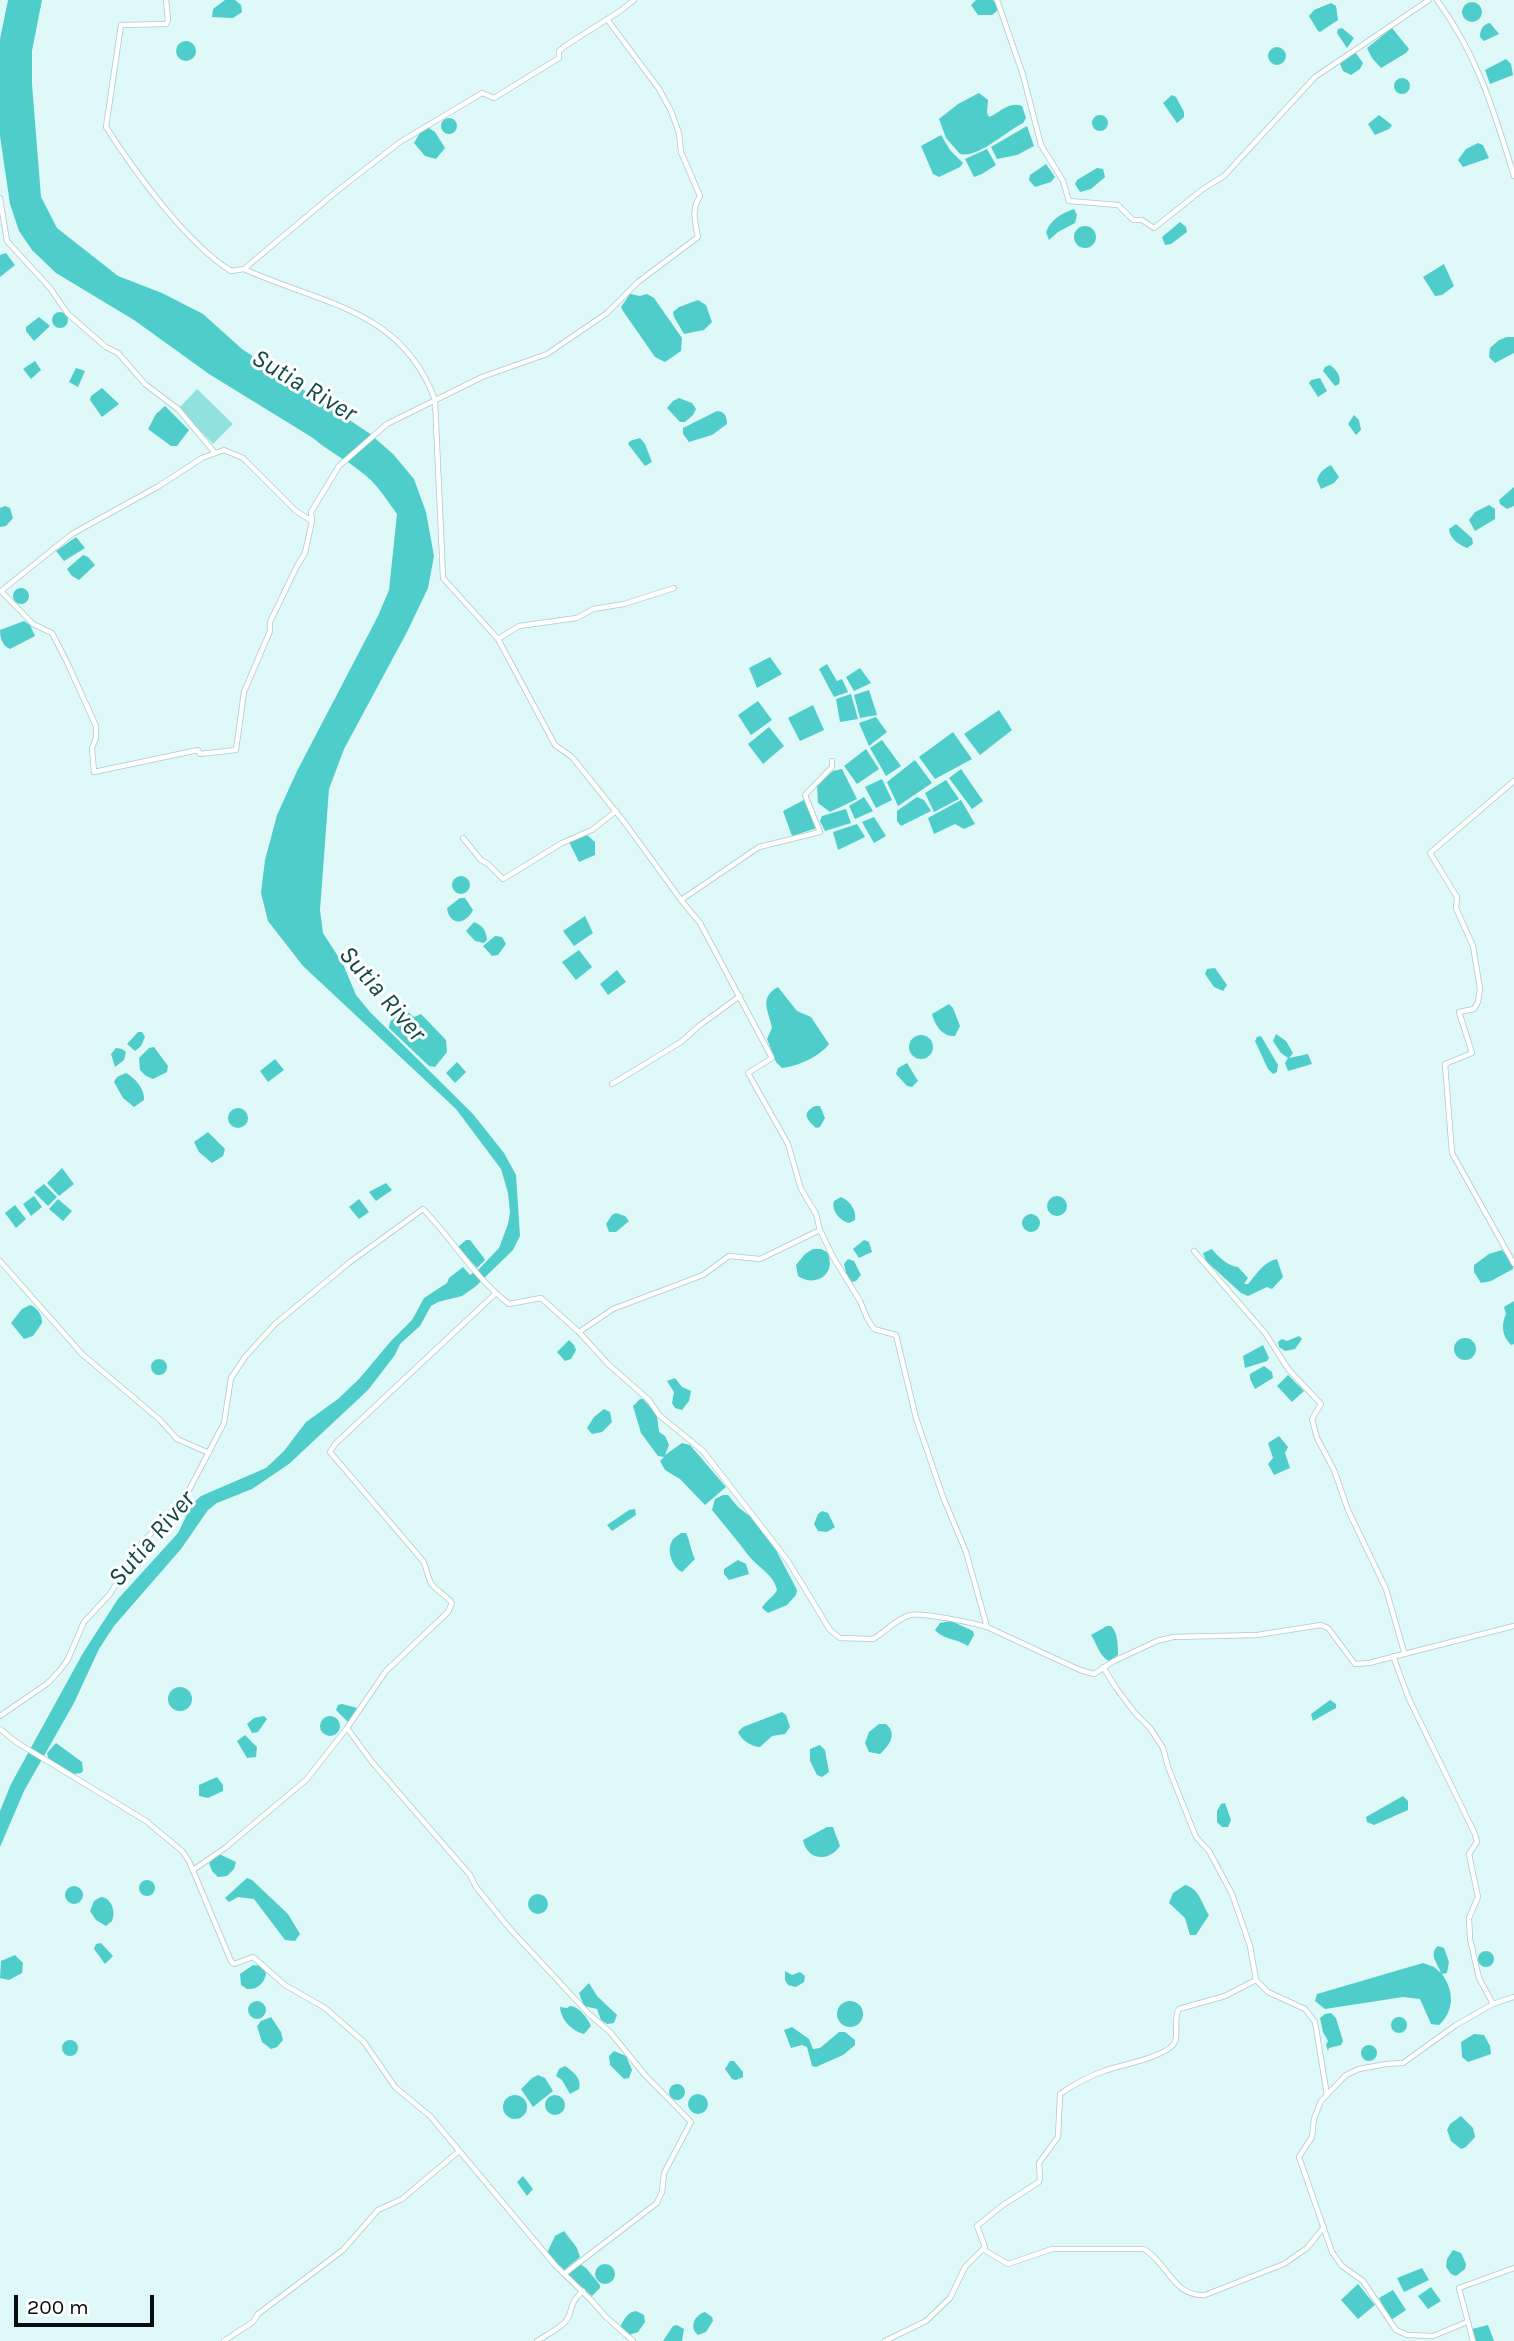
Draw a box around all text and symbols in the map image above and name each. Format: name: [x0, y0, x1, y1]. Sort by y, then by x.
water label: Sutia River: [246, 343, 362, 429]
water label: Sutia River: [332, 940, 432, 1048]
water label: Sutia River: [102, 1485, 202, 1593]
scale bar: [18, 2282, 158, 2326]
text: 200 m: [27, 2295, 89, 2319]

